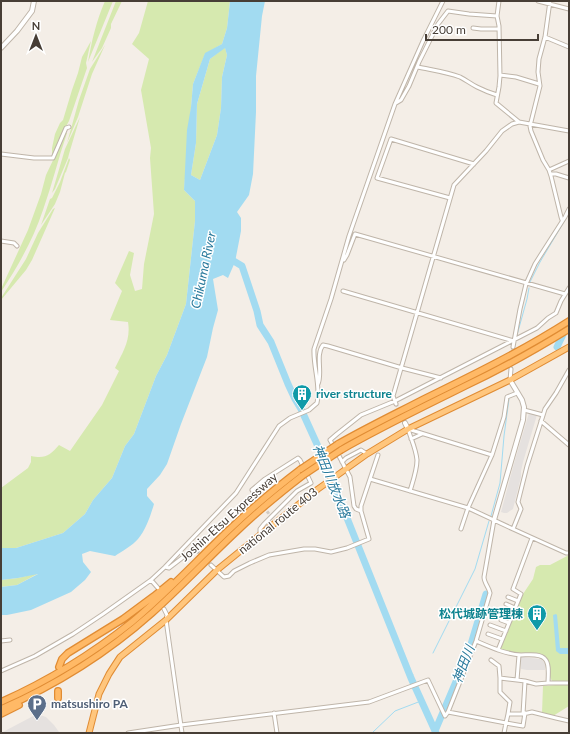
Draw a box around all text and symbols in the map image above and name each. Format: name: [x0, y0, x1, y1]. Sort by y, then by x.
north arrow: [16, 16, 56, 56]
scale bar: [426, 16, 538, 42]
text: N: [32, 19, 40, 32]
text: 200 m: [432, 22, 466, 37]
water label: Chikuma River: [187, 230, 219, 310]
building icon: river structure: [291, 383, 313, 411]
place label: river structure: [316, 386, 393, 401]
water label: 神田川放水路: [310, 442, 354, 521]
street label: Joshin-Etsu Expressway: [177, 469, 281, 564]
street label: national route 403: [235, 484, 320, 557]
building icon: 松代城跡管理棟: [526, 603, 548, 631]
place label: 松代城跡管理棟: [439, 606, 523, 621]
water label: 神田川: [449, 641, 478, 685]
parking icon: matsushiro PA: [26, 693, 48, 721]
place label: matsushiro PA: [51, 696, 129, 711]

